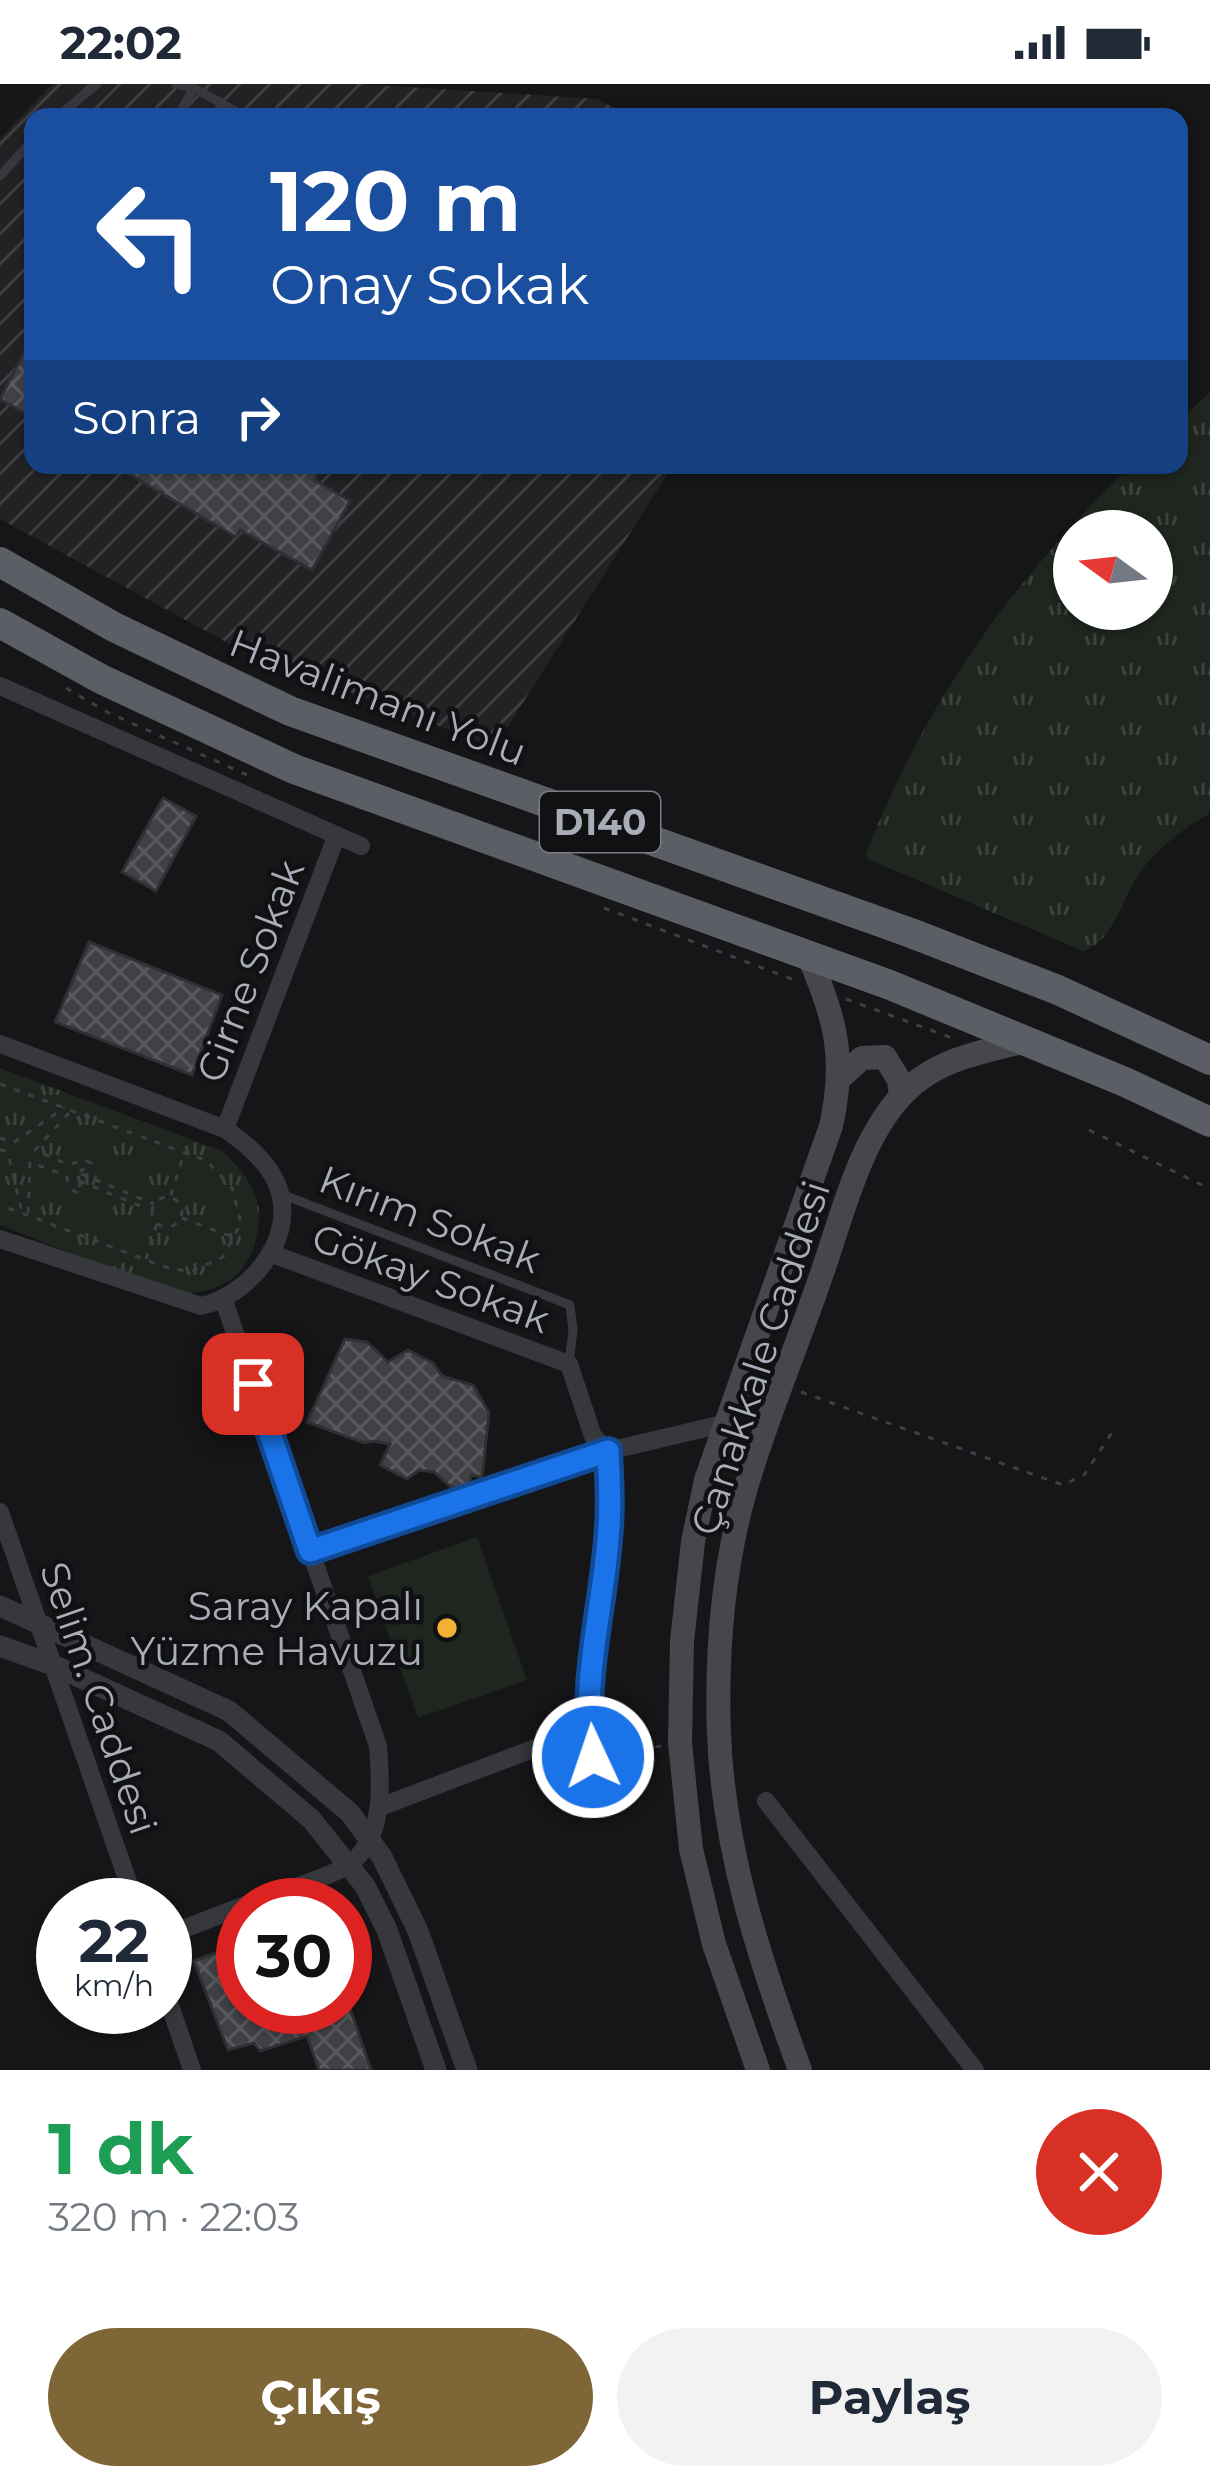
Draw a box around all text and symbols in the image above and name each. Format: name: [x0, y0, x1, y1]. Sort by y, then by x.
text: 22:02: [60, 15, 182, 70]
text: 120 m: [270, 150, 521, 252]
icon: left: [72, 156, 228, 312]
text: Onay Sokak: [270, 252, 589, 318]
icon: right: [225, 384, 291, 450]
text: Sonra: [72, 390, 201, 445]
north arrow: [1053, 510, 1173, 630]
map controls: [1053, 510, 1173, 630]
street label: Havalimanı Yolu: [223, 618, 533, 776]
road number: D140: [540, 792, 660, 852]
street label: Girne Sokak: [186, 853, 315, 1089]
street label: Kırım Sokak: [313, 1155, 548, 1283]
street label: Çanakkale Caddesi: [680, 1175, 840, 1541]
street label: Gökay Sokak: [306, 1213, 557, 1343]
pin: [202, 1333, 304, 1435]
icon: arrive: [220, 1351, 286, 1417]
street label: Selim. Caddesi: [30, 1556, 168, 1840]
place label: Saray Kapalı Yüzme Havuzu: [130, 1582, 423, 1675]
marker: Saray Kapalı Yüzme Havuzu: [434, 1615, 460, 1641]
position arrow: [530, 1694, 656, 1820]
speed limit sign: 30: [216, 1878, 372, 2034]
text: 22: [79, 1904, 149, 1977]
text: km/h: [74, 1967, 154, 2004]
text: 1 dk: [48, 2104, 194, 2192]
button: close: [1036, 2109, 1162, 2235]
text: 320 m · 22:03: [48, 2193, 300, 2241]
button: Çıkış: [48, 2328, 593, 2466]
button: Paylaş: [617, 2328, 1162, 2466]

